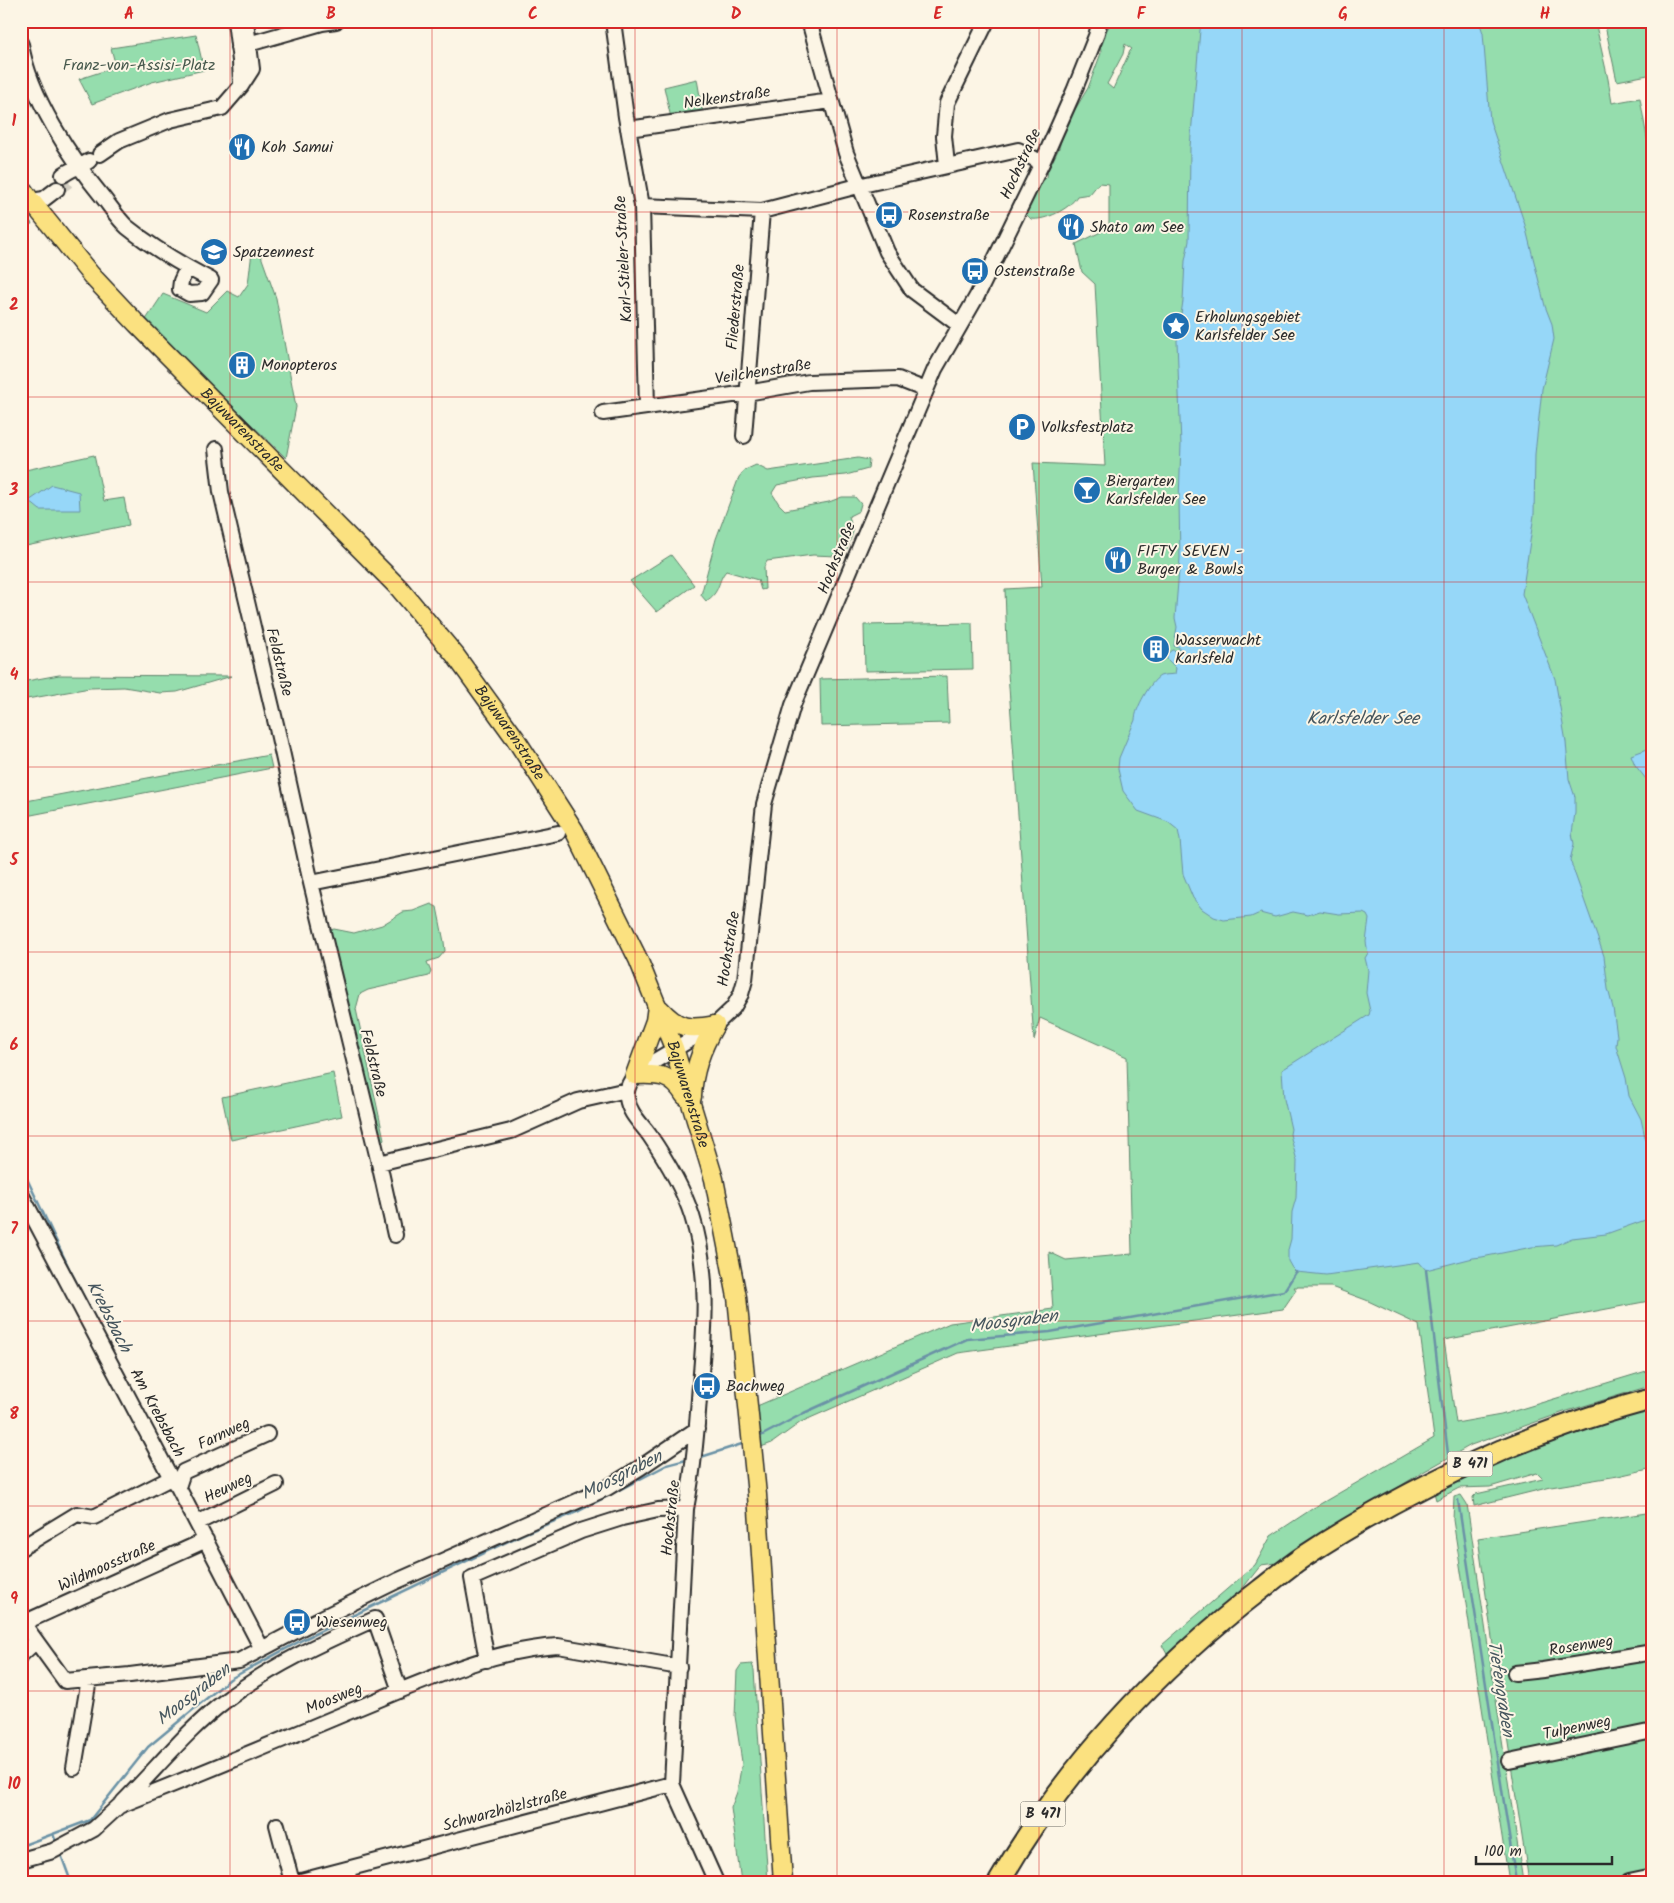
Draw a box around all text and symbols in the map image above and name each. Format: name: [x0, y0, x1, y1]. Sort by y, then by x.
text: A: [124, 2, 134, 27]
text: B: [326, 2, 336, 27]
text: C: [528, 2, 538, 27]
text: D: [731, 2, 742, 27]
text: E: [934, 2, 944, 27]
text: F: [1137, 2, 1147, 27]
text: G: [1338, 2, 1348, 27]
text: H: [1540, 2, 1550, 27]
park label: Franz-von-Assisi-Platz: [63, 53, 215, 78]
street label: Nelkenstraße: [682, 80, 772, 116]
text: 1: [12, 109, 17, 134]
street label: Hochstraße: [994, 124, 1048, 204]
restaurant icon: Koh Samui: [227, 132, 257, 162]
place label: Koh Samui: [261, 135, 334, 160]
street label: Karl-Stieler-Straße: [608, 195, 640, 323]
bus stop icon: Rosenstraße: [874, 200, 904, 230]
place label: Rosenstraße: [908, 203, 990, 228]
restaurant icon: Shato am See: [1056, 212, 1086, 242]
place label: Shato am See: [1090, 215, 1184, 240]
school or university icon: Spatzennest: [199, 237, 229, 267]
place label: Spatzennest: [233, 240, 315, 265]
bus stop icon: Ostenstraße: [960, 256, 990, 286]
place label: Ostenstraße: [994, 259, 1075, 284]
street label: Fliederstraße: [720, 263, 752, 351]
text: 2: [9, 293, 19, 318]
place label: Erholungsgebiet Karlsfelder See: [1195, 305, 1301, 348]
place icon: Erholungsgebiet Karlsfelder See: [1161, 311, 1191, 341]
building icon: Monopteros: [227, 350, 257, 380]
street label: Veilchenstraße: [713, 352, 813, 392]
place label: Monopteros: [261, 353, 337, 378]
street label: Bajuwarenstraße: [194, 382, 290, 478]
parking icon: Volksfestplatz: [1007, 412, 1037, 442]
place label: Volksfestplatz: [1041, 415, 1134, 440]
place label: Biergarten Karlsfelder See: [1106, 469, 1206, 512]
bar icon: Biergarten Karlsfelder See: [1072, 475, 1102, 505]
text: 3: [9, 478, 19, 503]
street label: Hochstraße: [811, 518, 863, 598]
place label: FIFTY SEVEN - Burger & Bowls: [1137, 539, 1244, 582]
restaurant icon: FIFTY SEVEN - Burger & Bowls: [1103, 545, 1133, 575]
street label: Feldstraße: [258, 625, 300, 699]
place label: Wasserwacht Karlsfeld: [1175, 628, 1262, 671]
building icon: Wasserwacht Karlsfeld: [1141, 634, 1171, 664]
text: 4: [10, 663, 19, 688]
street label: Bajuwarenstraße: [468, 680, 552, 785]
water label: Karlsfelder See: [1307, 705, 1421, 734]
text: 5: [9, 848, 20, 873]
street label: Hochstraße: [711, 909, 747, 989]
street label: Feldstraße: [352, 1026, 394, 1100]
text: 6: [10, 1033, 19, 1058]
street label: Bajuwarenstraße: [660, 1037, 716, 1151]
text: 7: [10, 1217, 18, 1242]
water label: Krebsbach: [78, 1276, 139, 1359]
water label: Moosgraben: [968, 1302, 1061, 1342]
street label: Am Krebsbach: [123, 1364, 191, 1462]
bus stop icon: Bachweg: [692, 1371, 722, 1401]
place label: Bachweg: [726, 1374, 785, 1399]
text: 8: [9, 1402, 19, 1427]
street label: Farnweg: [194, 1411, 254, 1457]
water label: Moosgraben: [576, 1442, 669, 1509]
road number: B 471: [1448, 1452, 1492, 1476]
street label: Heuweg: [200, 1466, 256, 1510]
street label: Hochstraße: [655, 1479, 687, 1557]
street label: Wildmoosstraße: [54, 1533, 160, 1599]
text: 9: [10, 1587, 18, 1612]
bus stop icon: Wiesenweg: [282, 1607, 312, 1637]
place label: Wiesenweg: [316, 1610, 388, 1635]
street label: Rosenweg: [1547, 1629, 1615, 1663]
water label: Tiefengraben: [1478, 1639, 1522, 1740]
water label: Moosgraben: [150, 1656, 239, 1734]
street label: Moosweg: [302, 1676, 366, 1722]
street label: Tulpenweg: [1541, 1709, 1613, 1747]
text: 10: [7, 1772, 21, 1797]
street label: Schwarzhölzlstraße: [440, 1781, 570, 1839]
road number: B 471: [1020, 1802, 1066, 1826]
scale bar: [1476, 1833, 1613, 1865]
text: 100 m: [1484, 1840, 1522, 1864]

